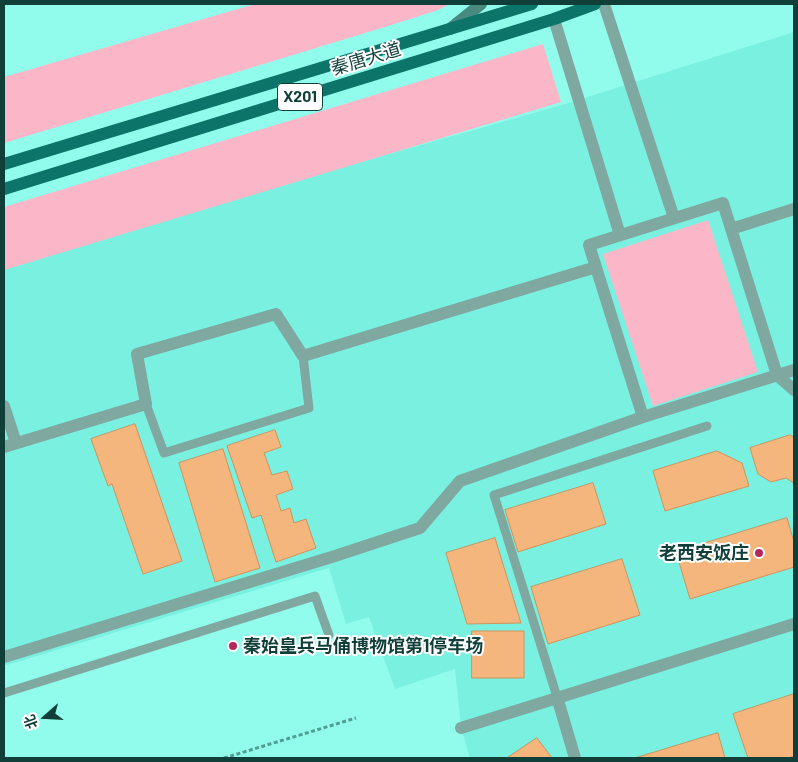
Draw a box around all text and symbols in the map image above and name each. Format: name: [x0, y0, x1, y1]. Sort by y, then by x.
street label: 秦唐大道: [328, 38, 404, 80]
road number: X201: [278, 84, 322, 110]
place label: 老西安饭庄: [659, 542, 749, 564]
marker: 老西安饭庄: [753, 547, 765, 559]
place label: 秦始皇兵马俑博物馆第1停车场: [243, 635, 483, 657]
marker: 秦始皇兵马俑博物馆第1停车场: [227, 640, 239, 652]
north arrow: [20, 692, 70, 742]
text: 北: [20, 713, 41, 731]

